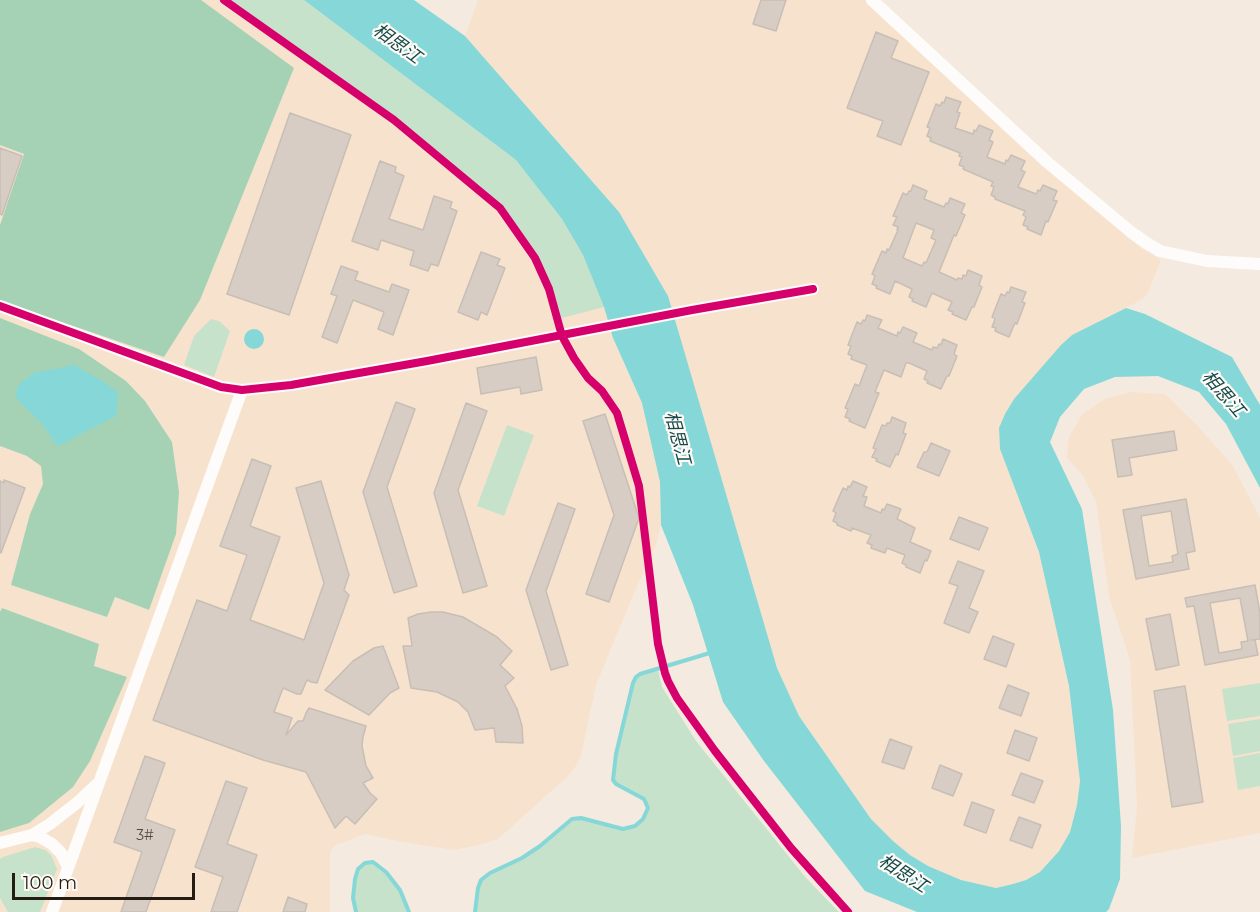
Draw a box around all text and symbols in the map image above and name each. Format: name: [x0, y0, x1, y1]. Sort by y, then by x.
water label: 相思江: [369, 19, 425, 69]
water label: 相思江: [1197, 367, 1249, 421]
water label: 相思江: [660, 409, 694, 467]
house number: 3#: [136, 828, 154, 844]
water label: 相思江: [874, 850, 932, 898]
scale bar: [15, 861, 198, 899]
text: 100 m: [23, 872, 77, 894]

